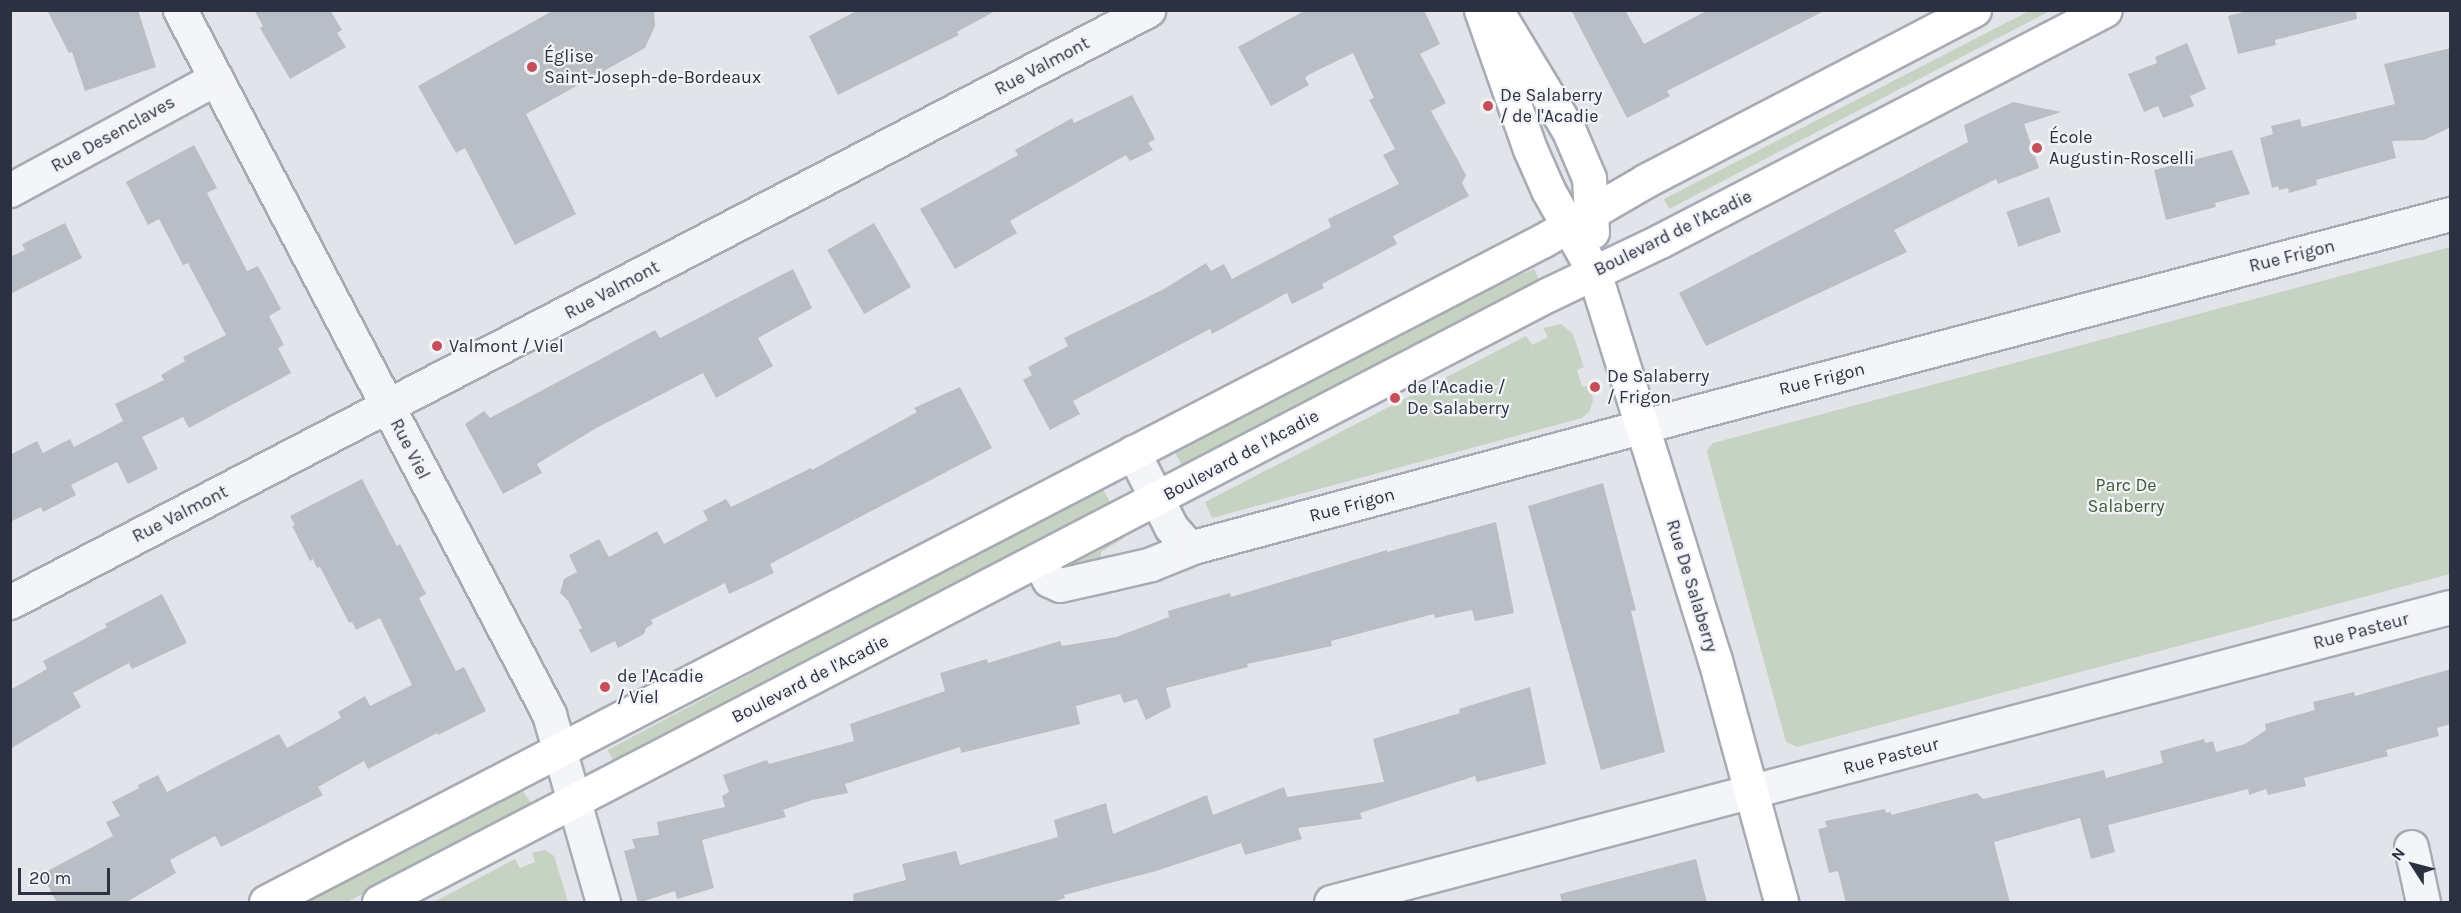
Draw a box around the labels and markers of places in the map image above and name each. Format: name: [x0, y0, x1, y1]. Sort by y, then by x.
place label: Église Saint-Joseph-de-Bordeaux: [544, 46, 761, 88]
marker: Église Saint-Joseph-de-Bordeaux: [525, 60, 539, 74]
place label: De Salaberry / de l'Acadie: [1500, 85, 1602, 128]
marker: De Salaberry / de l'Acadie: [1481, 99, 1495, 113]
place label: École Augustin-Roscelli: [2049, 127, 2194, 170]
marker: École Augustin-Roscelli: [2030, 141, 2044, 155]
place label: Valmont / Viel: [449, 335, 564, 357]
marker: Valmont / Viel: [430, 339, 444, 353]
place label: De Salaberry / Frigon: [1607, 366, 1709, 409]
place label: de l'Acadie / De Salaberry: [1407, 377, 1509, 420]
marker: De Salaberry / Frigon: [1588, 380, 1602, 394]
marker: de l'Acadie / De Salaberry: [1388, 391, 1402, 405]
place label: de l'Acadie / Viel: [617, 666, 703, 708]
marker: de l'Acadie / Viel: [598, 680, 612, 694]

